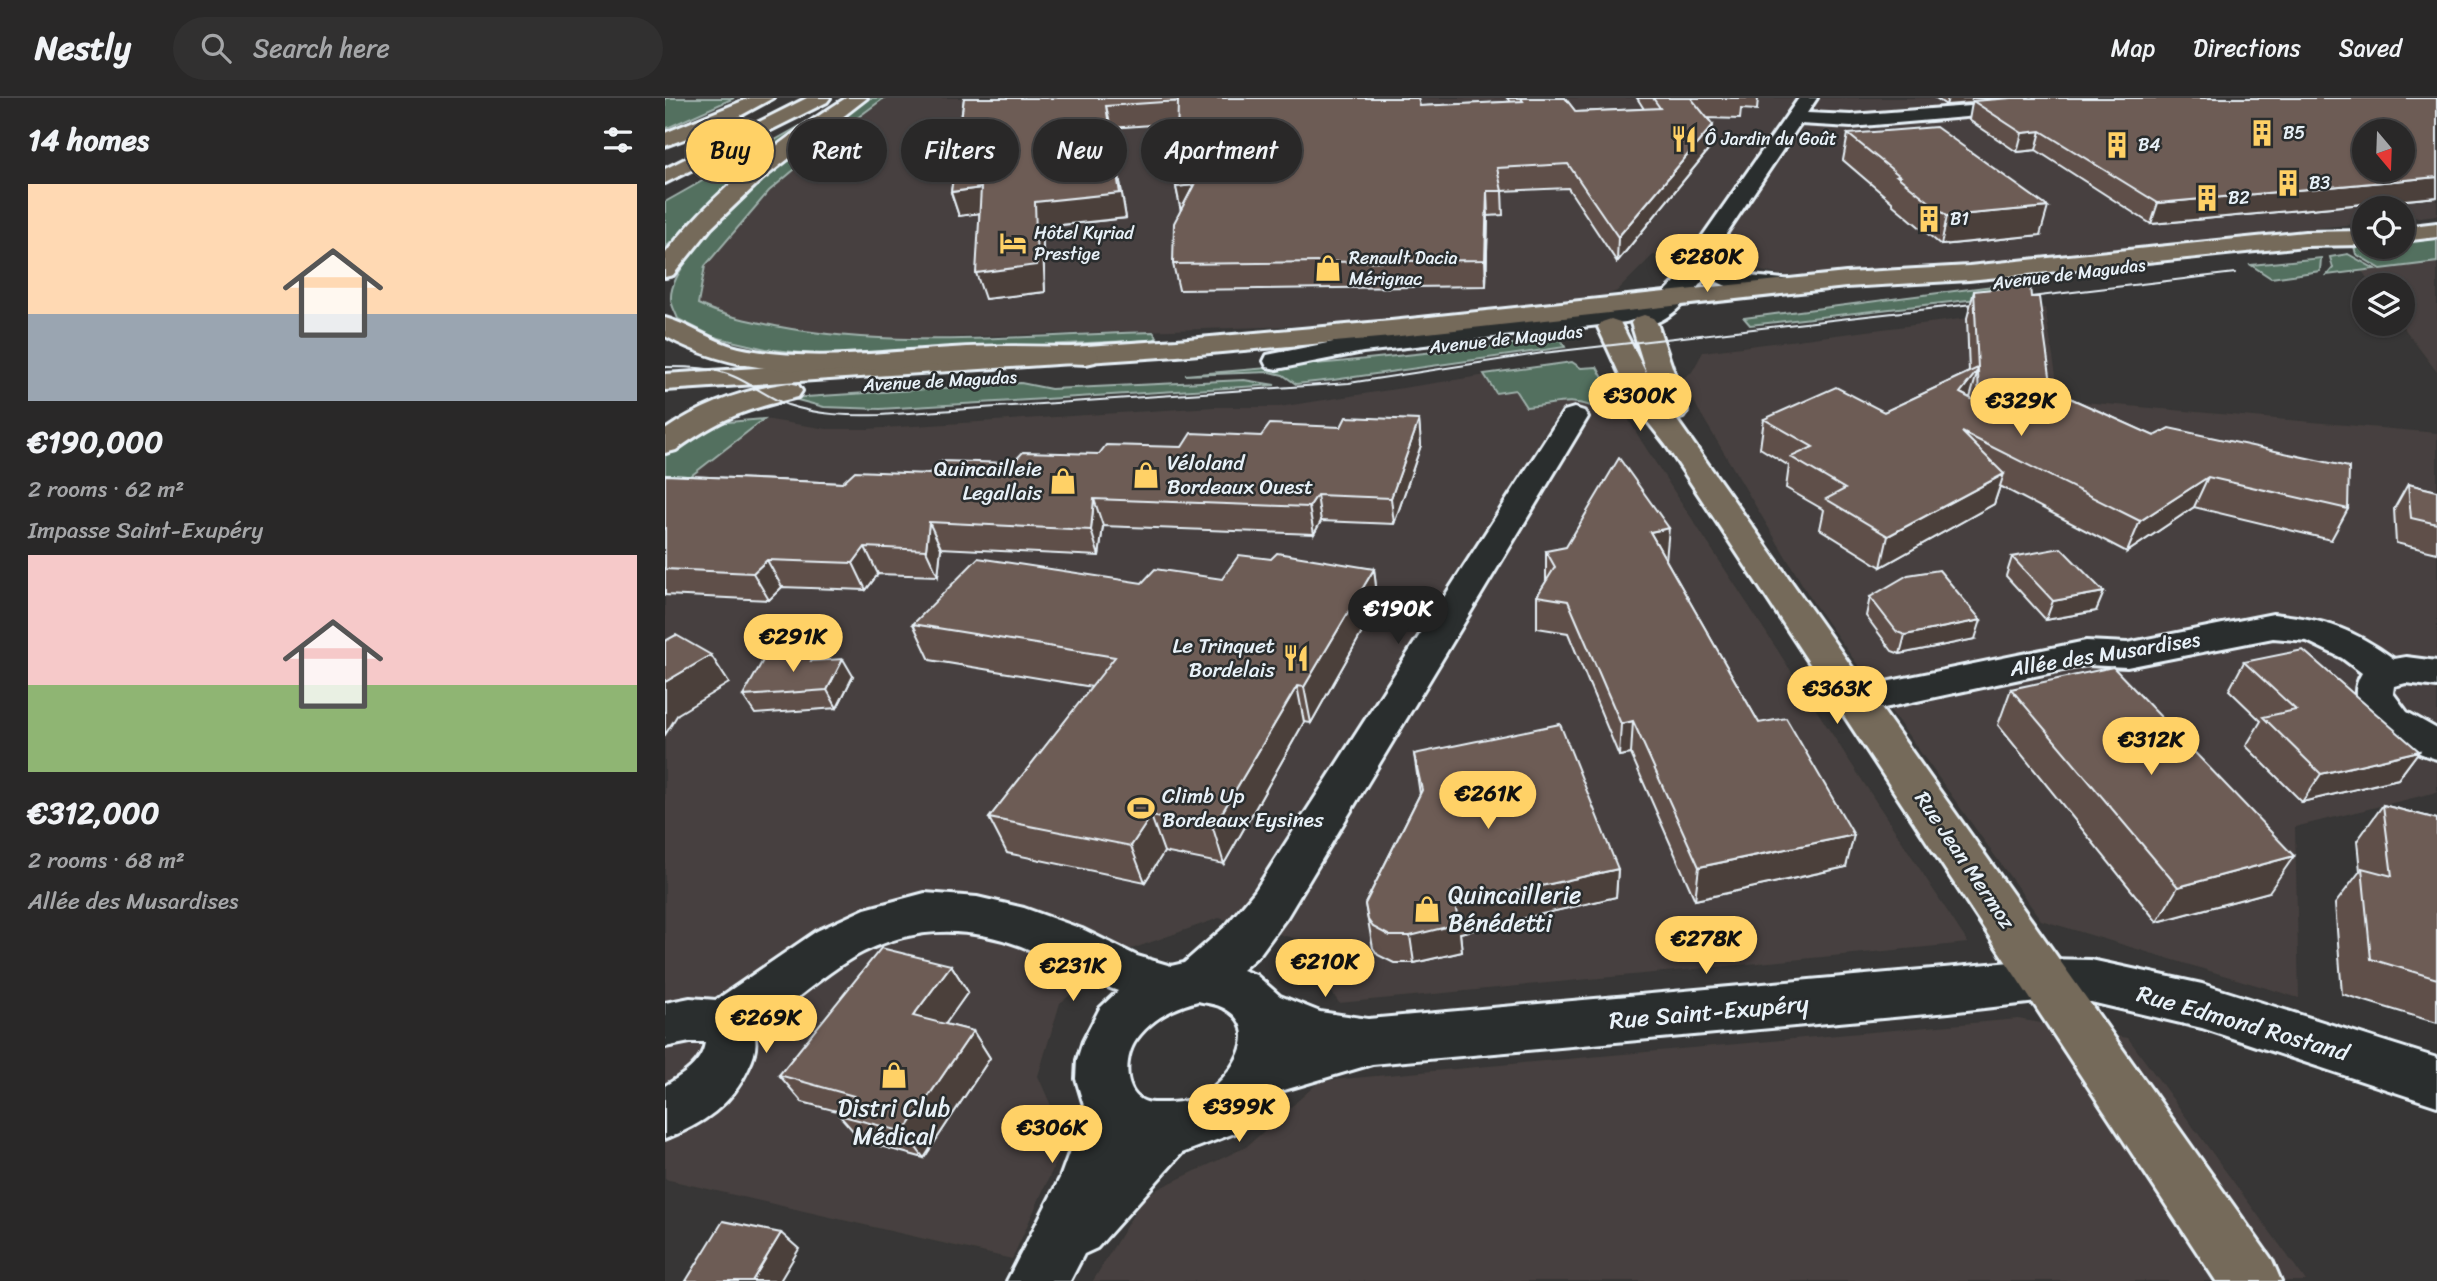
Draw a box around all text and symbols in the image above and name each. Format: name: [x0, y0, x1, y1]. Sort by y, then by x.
search box: [173, 17, 663, 80]
text: Nestly: [35, 19, 131, 77]
text: Search here: [253, 25, 390, 71]
text: Map: [2111, 27, 2155, 69]
text: Directions: [2193, 27, 2301, 69]
text: Saved: [2339, 27, 2402, 69]
icon: search: [197, 29, 235, 67]
text: 14 homes: [28, 113, 149, 167]
place label: B5: [2283, 117, 2305, 149]
building icon: B5: [2247, 118, 2277, 148]
chip: Buy: [686, 119, 774, 182]
chip: Rent: [788, 119, 887, 182]
chip: Filters: [901, 119, 1019, 182]
chip: New: [1033, 119, 1127, 182]
chip: Apartment: [1141, 119, 1302, 182]
north arrow: [2352, 119, 2415, 182]
map controls: [2352, 119, 2415, 336]
icon: filters: [599, 121, 637, 159]
place label: Ô Jardin du Goût: [1705, 123, 1837, 155]
restaurant icon: Ô Jardin du Goût: [1669, 124, 1699, 154]
place label: B4: [2138, 129, 2161, 161]
building icon: B4: [2102, 130, 2132, 160]
place label: B3: [2309, 167, 2330, 199]
building icon: B3: [2273, 168, 2303, 198]
place label: B2: [2228, 182, 2250, 214]
building icon: B2: [2192, 183, 2222, 213]
button: locate: [2352, 196, 2415, 259]
place label: B1: [1950, 203, 1969, 235]
building icon: B1: [1914, 204, 1944, 234]
place label: Hôtel Kyriad Prestige: [1034, 217, 1135, 270]
hotel icon: Hôtel Kyriad Prestige: [998, 228, 1028, 258]
icon: home: [270, 230, 396, 356]
pin: €280K: [1658, 234, 1756, 294]
text: €280K: [1672, 236, 1742, 277]
place label: Renault Dacia Mérignac: [1349, 242, 1457, 295]
street label: Avenue de Magudas: [1990, 249, 2148, 299]
shop icon: Renault Dacia Mérignac: [1313, 253, 1343, 283]
button: layers: [2352, 273, 2415, 336]
street label: Avenue de Magudas: [1427, 315, 1585, 363]
street label: Avenue de Magudas: [861, 361, 1018, 401]
pin: €300K: [1591, 374, 1689, 433]
text: €300K: [1605, 375, 1675, 416]
pin: €329K: [1972, 378, 2070, 438]
text: €329K: [1986, 380, 2056, 421]
text: €190,000: [28, 415, 163, 469]
place label: Véloland Bordeaux Ouest: [1167, 444, 1313, 506]
place label: Quincailleie Legallais: [934, 450, 1042, 512]
shop icon: Véloland Bordeaux Ouest: [1131, 460, 1161, 490]
shop icon: Quincailleie Legallais: [1048, 466, 1078, 496]
text: 2 rooms · 62 m²: [28, 469, 184, 510]
text: Impasse Saint-Exupéry: [28, 510, 263, 551]
pin: €190K: [1349, 587, 1447, 646]
text: €190K: [1364, 588, 1432, 629]
icon: home: [270, 601, 396, 727]
pin: €291K: [744, 614, 842, 674]
text: €291K: [760, 616, 826, 657]
street label: Allée des Musardises: [2006, 620, 2203, 688]
place label: Le Trinquet Bordelais: [1173, 627, 1275, 689]
restaurant icon: Le Trinquet Bordelais: [1281, 643, 1311, 673]
pin: €363K: [1788, 666, 1886, 726]
text: €363K: [1803, 668, 1871, 709]
pin: €312K: [2102, 718, 2200, 777]
text: €312K: [2118, 719, 2184, 760]
pin: €261K: [1439, 772, 1537, 831]
text: €261K: [1455, 773, 1521, 814]
place label: Climb Up Bordeaux Eysines: [1162, 777, 1324, 839]
street label: Rue Jean Mermoz: [1904, 783, 2026, 938]
text: €312,000: [28, 786, 160, 840]
sports icon: Climb Up Bordeaux Eysines: [1126, 793, 1156, 823]
text: 2 rooms · 68 m²: [28, 840, 185, 881]
place label: Quincaillerie Bénédetti: [1448, 874, 1581, 944]
text: Allée des Musardises: [28, 881, 239, 922]
shop icon: Quincaillerie Bénédetti: [1412, 894, 1442, 924]
pin: €278K: [1657, 916, 1755, 976]
text: €278K: [1671, 918, 1741, 959]
pin: €210K: [1276, 940, 1374, 999]
text: €210K: [1292, 941, 1358, 982]
pin: €231K: [1024, 944, 1122, 1003]
text: €231K: [1040, 945, 1106, 986]
street label: Rue Edmond Rostand: [2132, 973, 2355, 1074]
street label: Rue Saint-Exupéry: [1608, 982, 1811, 1042]
pin: €269K: [717, 996, 815, 1055]
text: €269K: [731, 997, 801, 1038]
shop icon: Distri Club Médical: [879, 1060, 909, 1090]
pin: €399K: [1190, 1084, 1288, 1144]
text: €399K: [1204, 1086, 1274, 1127]
place label: Distri Club Médical: [838, 1087, 951, 1157]
pin: €306K: [1003, 1105, 1101, 1165]
text: €306K: [1017, 1107, 1087, 1148]

